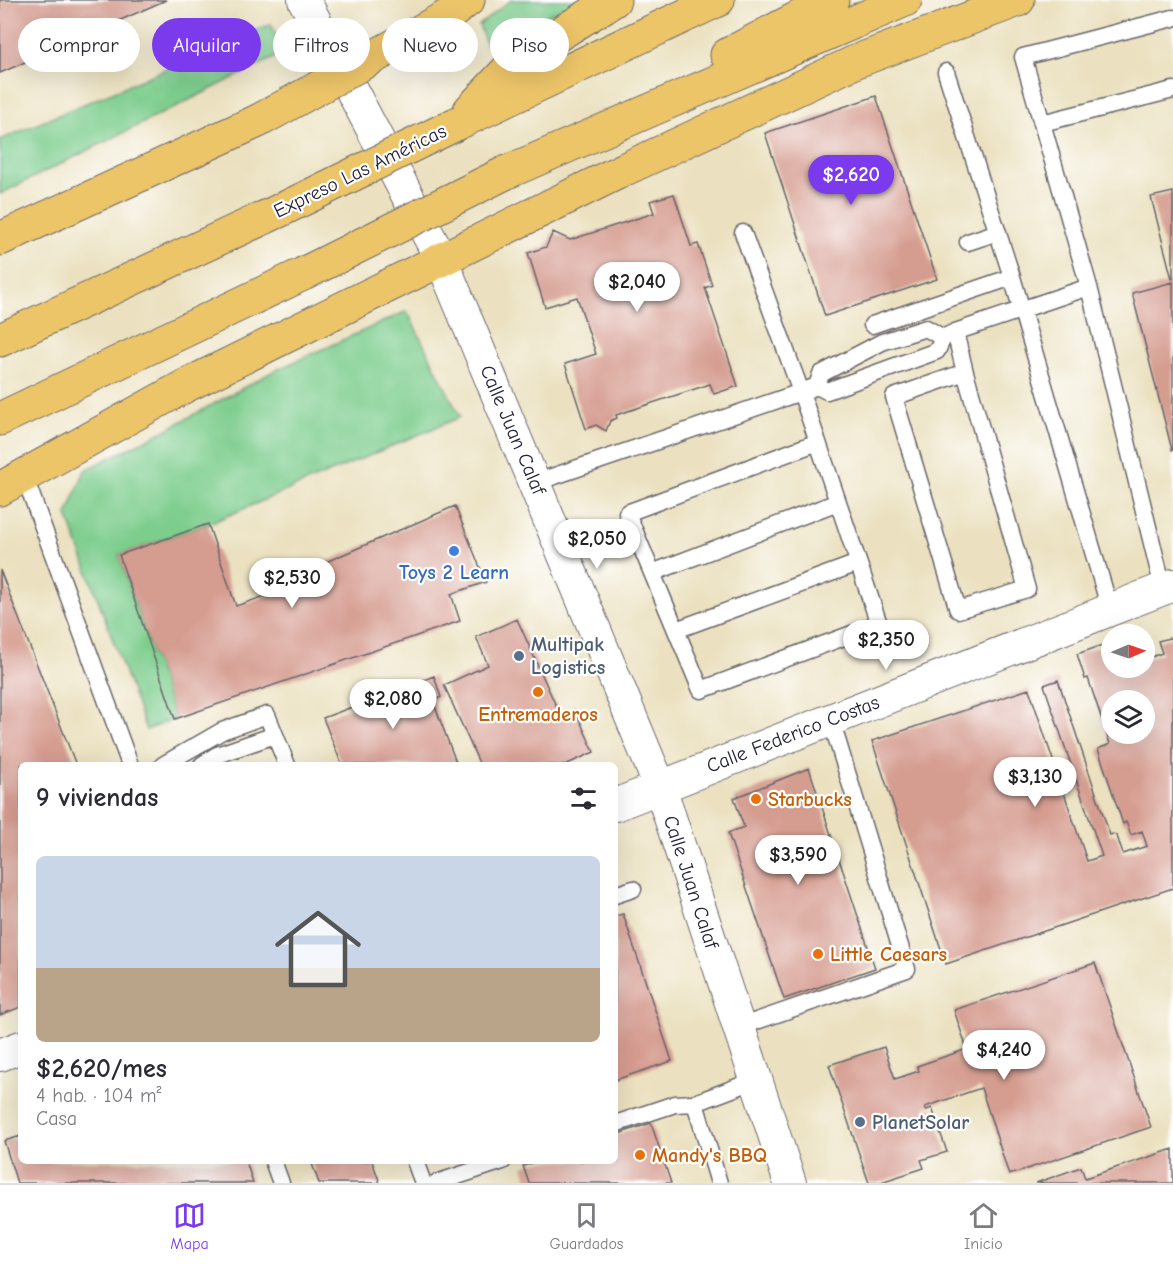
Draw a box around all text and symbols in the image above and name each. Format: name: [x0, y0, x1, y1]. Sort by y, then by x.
chip: Comprar: [18, 18, 140, 72]
chip: Alquilar: [152, 18, 261, 72]
chip: Filtros: [273, 18, 370, 72]
chip: Nuevo: [382, 18, 478, 72]
chip: Piso: [490, 18, 569, 72]
street label: Expreso Las Américas: [270, 119, 450, 223]
pin: $2,620: [802, 155, 900, 206]
text: $2,620: [822, 163, 880, 186]
pin: $2,040: [588, 262, 686, 313]
text: $2,040: [608, 270, 666, 293]
street label: Calle Juan Calaf: [475, 362, 551, 499]
pin: $2,050: [548, 519, 646, 570]
text: $2,050: [567, 527, 627, 550]
marker: Toys 2 Learn: [447, 544, 461, 558]
pin: $2,530: [243, 558, 341, 609]
place label: Toys 2 Learn: [399, 561, 509, 584]
text: $2,530: [263, 566, 321, 589]
pin: $2,350: [837, 620, 935, 671]
north arrow: [1101, 624, 1155, 678]
map controls: [1101, 624, 1155, 744]
text: $2,350: [857, 628, 915, 651]
place label: Multipak Logistics: [531, 633, 605, 679]
marker: Multipak Logistics: [512, 649, 526, 663]
pin: $2,080: [344, 679, 442, 730]
marker: Entremaderos: [531, 685, 545, 699]
text: $2,080: [364, 687, 422, 710]
street label: Calle Federico Costas: [703, 690, 883, 778]
button: layers: [1101, 690, 1155, 744]
place label: Entremaderos: [478, 703, 598, 726]
pin: $3,130: [986, 757, 1084, 808]
text: $3,130: [1008, 765, 1062, 788]
icon: filters: [567, 782, 600, 815]
text: 9 viviendas: [36, 783, 158, 813]
place label: Starbucks: [768, 788, 852, 811]
marker: Starbucks: [749, 792, 763, 806]
street label: Calle Juan Calaf: [659, 813, 724, 953]
pin: $3,590: [749, 835, 847, 886]
text: $3,590: [769, 843, 827, 866]
icon: home: [264, 895, 372, 1003]
place label: Little Caesars: [830, 943, 947, 966]
marker: Little Caesars: [811, 947, 825, 961]
pin: $4,240: [955, 1030, 1053, 1081]
text: $4,240: [976, 1038, 1032, 1061]
text: $2,620/mes: [36, 1054, 167, 1084]
text: 4 hab. · 104 m²: [36, 1084, 162, 1107]
text: Casa: [36, 1107, 77, 1130]
place label: PlanetSolar: [872, 1111, 969, 1134]
marker: PlanetSolar: [853, 1115, 867, 1129]
place label: Mandy's BBQ: [652, 1144, 767, 1167]
marker: Mandy's BBQ: [633, 1148, 647, 1162]
tab: Mapa: [170, 1199, 209, 1253]
tab: Guardados: [549, 1199, 623, 1253]
tab: Inicio: [964, 1199, 1003, 1253]

